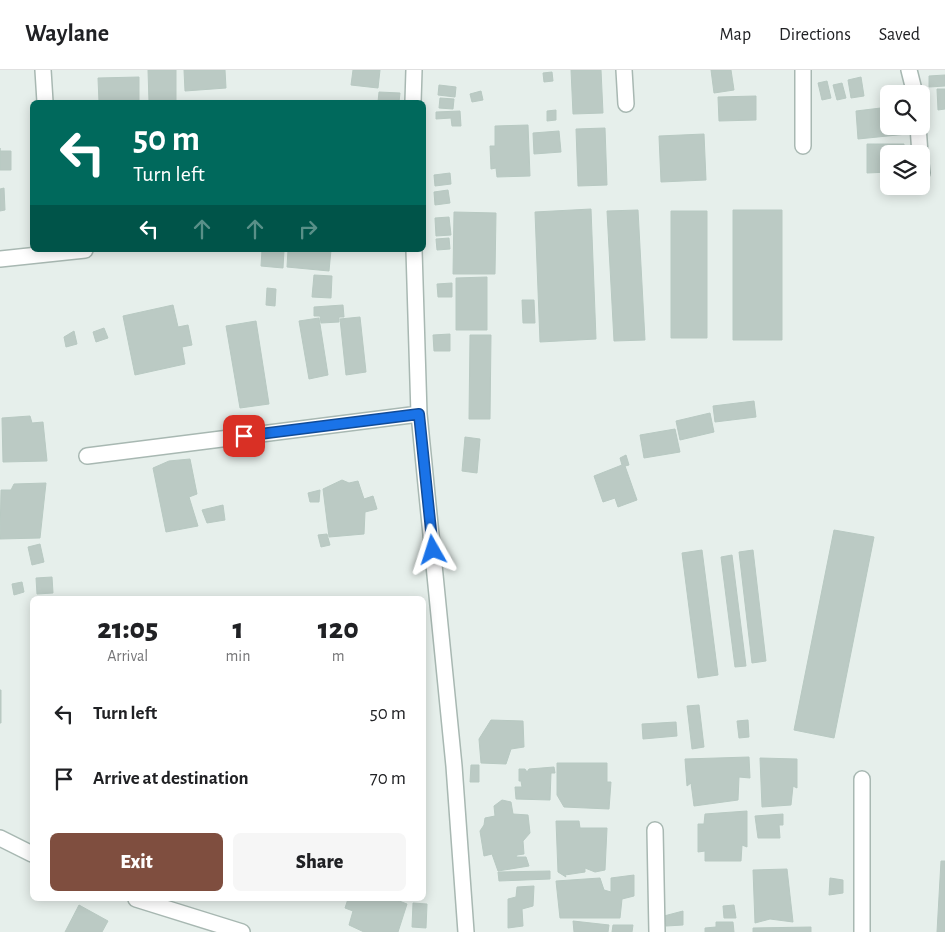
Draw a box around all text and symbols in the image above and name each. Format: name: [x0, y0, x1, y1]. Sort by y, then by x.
text: Waylane: [25, 22, 109, 46]
text: Map: [720, 26, 751, 44]
text: Directions: [779, 26, 851, 44]
text: Saved: [879, 26, 920, 44]
map controls: [880, 85, 930, 195]
button: search: [880, 85, 930, 135]
icon: left: [50, 120, 115, 185]
text: 50 m: [133, 122, 200, 157]
button: layers: [880, 145, 930, 195]
text: Turn left: [133, 163, 205, 185]
icon: left: [135, 215, 163, 243]
icon: ahead: [188, 215, 216, 243]
icon: ahead: [241, 215, 269, 243]
icon: right: [294, 215, 322, 243]
pin: [223, 415, 265, 457]
icon: arrive: [230, 422, 258, 450]
position arrow: [406, 523, 458, 575]
text: 21:05: [97, 614, 158, 644]
text: 1: [232, 614, 243, 644]
text: 120: [318, 614, 359, 644]
text: Arrival: [107, 648, 148, 664]
text: min: [226, 648, 250, 664]
text: m: [332, 648, 345, 664]
icon: left: [50, 700, 78, 728]
text: Turn left: [93, 704, 157, 723]
text: 50 m: [370, 704, 406, 723]
icon: arrive: [50, 765, 78, 793]
text: Arrive at destination: [93, 769, 249, 788]
text: 70 m: [370, 769, 406, 788]
button: Exit: [50, 833, 223, 891]
button: Share: [233, 833, 406, 891]

